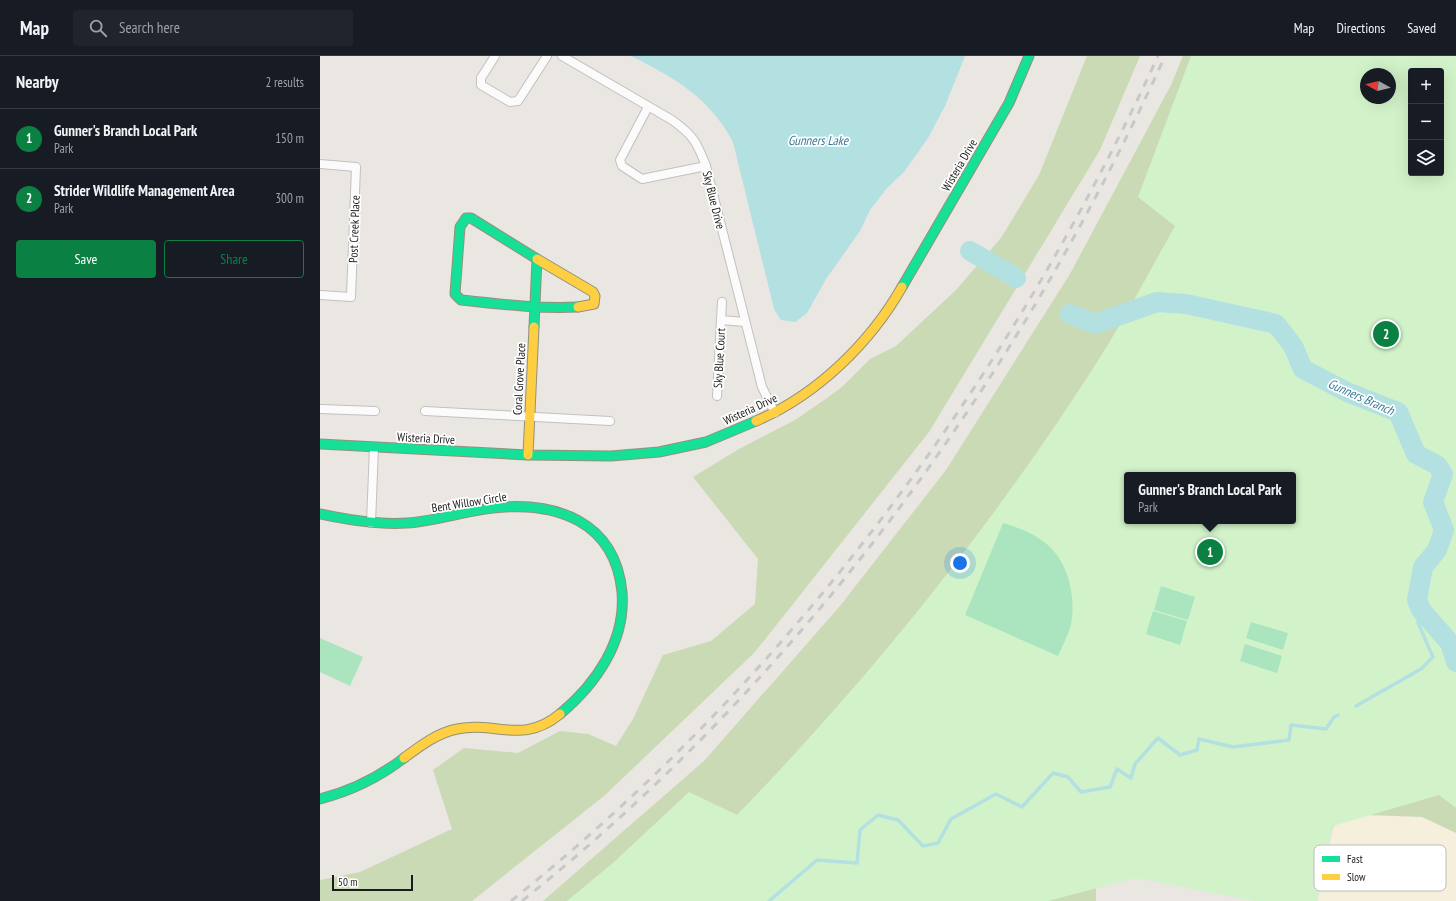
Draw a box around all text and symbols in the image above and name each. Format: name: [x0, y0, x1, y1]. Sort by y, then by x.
search box: [73, 10, 353, 46]
text: Map: [20, 16, 49, 40]
icon: search: [87, 17, 109, 39]
text: Search here: [119, 18, 180, 37]
text: Map: [1294, 19, 1314, 37]
text: Directions: [1336, 19, 1385, 37]
text: Saved: [1407, 19, 1436, 37]
north arrow: [1360, 68, 1396, 104]
map controls: [1408, 68, 1444, 176]
button: +: [1408, 68, 1444, 104]
text: Nearby: [16, 71, 59, 93]
text: 2 results: [265, 74, 304, 91]
button: −: [1408, 104, 1444, 140]
text: Gunner's Branch Local Park: [54, 121, 197, 140]
text: 1: [26, 130, 32, 147]
text: 150 m: [275, 130, 304, 147]
water label: Gunners Lake: [788, 132, 850, 149]
street label: Wisteria Drive: [938, 136, 980, 194]
text: Park: [54, 140, 73, 157]
button: layers: [1408, 140, 1444, 176]
street label: Sky Blue Drive: [700, 169, 728, 231]
text: Strider Wildlife Management Area: [54, 181, 235, 200]
text: 2: [26, 190, 32, 207]
text: 300 m: [275, 190, 304, 207]
street label: Post Creek Place: [345, 195, 363, 263]
text: Park: [54, 200, 73, 217]
button: Save: [16, 240, 156, 278]
button: Share: [164, 240, 304, 278]
pin: 2: [1373, 319, 1399, 349]
street label: Sky Blue Court: [710, 327, 728, 388]
street label: Coral Grove Place: [510, 343, 528, 415]
water label: Gunners Branch: [1325, 375, 1398, 420]
street label: Wisteria Drive: [721, 390, 779, 428]
street label: Wisteria Drive: [397, 429, 455, 447]
popup: [1124, 472, 1296, 524]
text: Gunner's Branch Local Park: [1138, 480, 1282, 499]
street label: Bent Willow Circle: [430, 489, 508, 515]
text: Park: [1138, 499, 1158, 516]
pin: 1: [1197, 537, 1223, 567]
your location: [950, 553, 970, 573]
legend: [1314, 845, 1446, 891]
text: Fast: [1347, 852, 1363, 866]
text: Slow: [1347, 870, 1366, 884]
scale bar: [332, 873, 413, 892]
text: 50 m: [338, 875, 357, 889]

